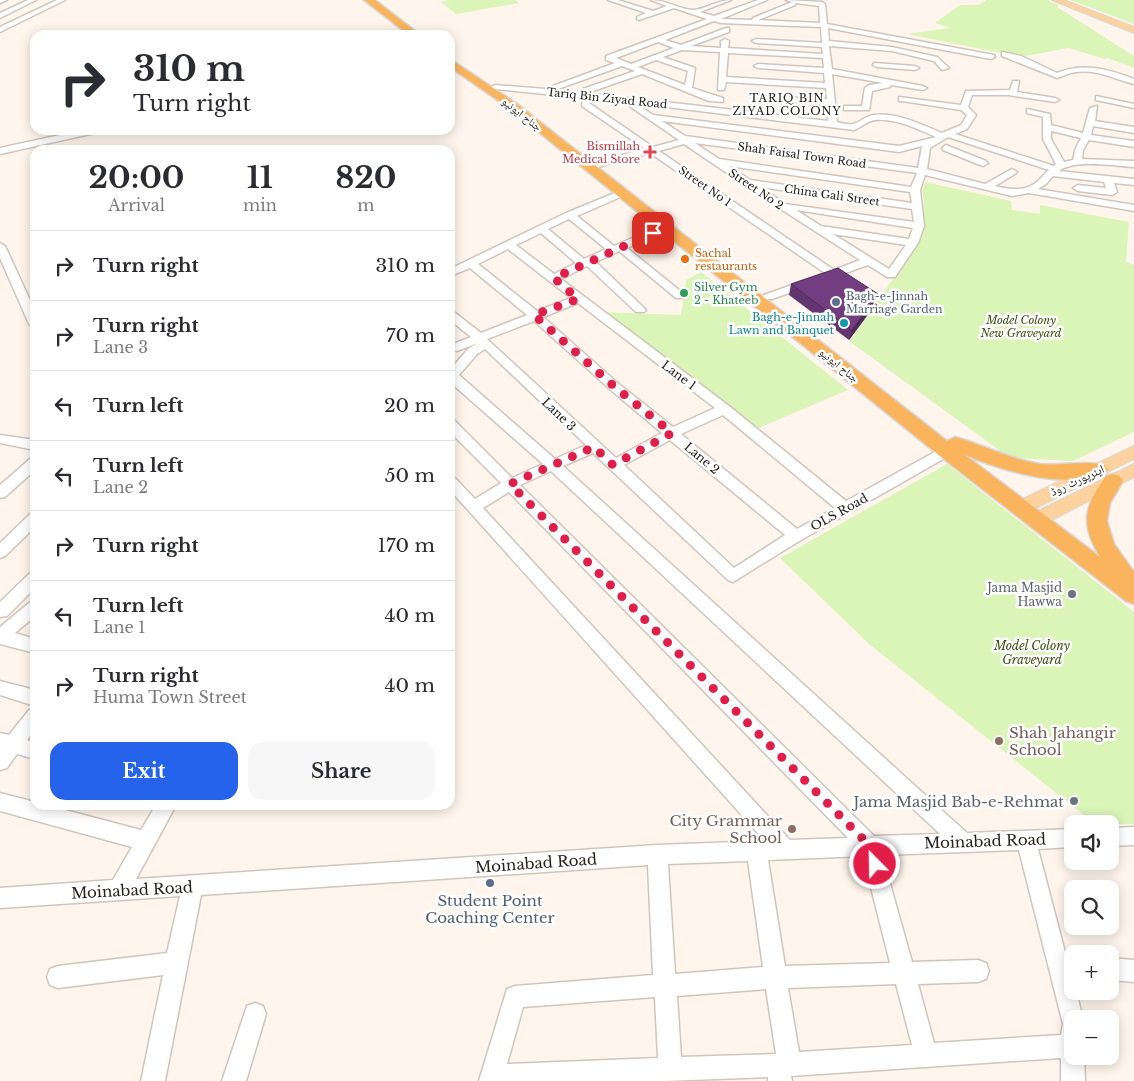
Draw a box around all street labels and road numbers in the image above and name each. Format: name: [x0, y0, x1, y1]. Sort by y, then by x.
street label: Tariq Bin Ziyad Road: [546, 85, 669, 111]
street label: جناح ایونیو: [499, 94, 545, 134]
street label: Shah Faisal Town Road: [737, 139, 868, 171]
street label: Street No 1: [676, 163, 734, 209]
street label: Street No 2: [726, 166, 786, 213]
street label: China Gali Street: [783, 181, 881, 209]
street label: جناح ایونیو: [816, 345, 862, 385]
street label: Lane 1: [659, 357, 699, 393]
street label: Lane 3: [539, 394, 579, 434]
street label: Lane 2: [681, 439, 723, 477]
street label: ایئرپورٹ روڈ: [1048, 461, 1106, 499]
street label: OLS Road: [808, 490, 870, 534]
street label: Moinabad Road: [924, 829, 1046, 853]
street label: Moinabad Road: [474, 849, 598, 877]
street label: Moinabad Road: [71, 877, 193, 903]

